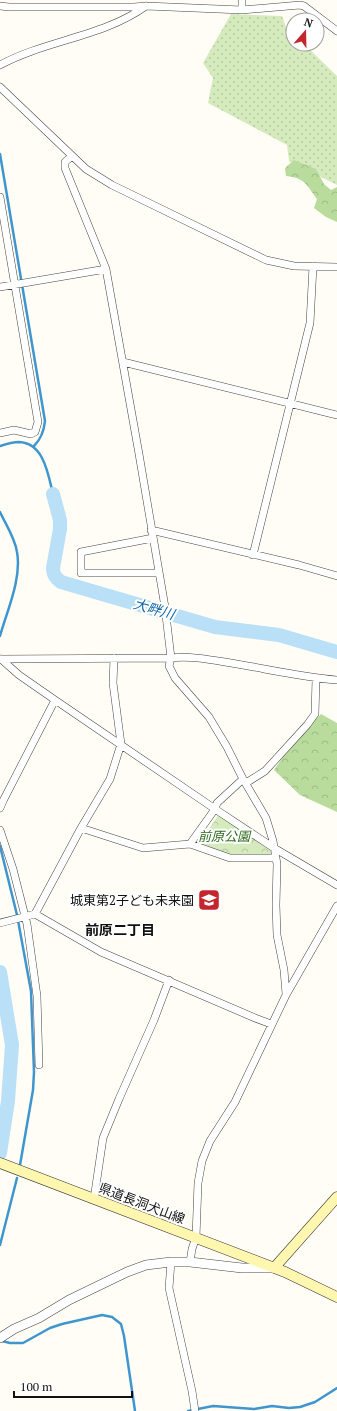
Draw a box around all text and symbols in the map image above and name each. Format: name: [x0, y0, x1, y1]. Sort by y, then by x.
north arrow: [285, 12, 325, 52]
text: N: [302, 15, 315, 31]
water label: 大畔川: [131, 594, 179, 624]
park label: 前原公園: [198, 827, 252, 845]
school or university icon: 城東第2子ども未来園: [196, 887, 222, 913]
place label: 城東第2子ども未来園: [70, 891, 194, 909]
district label: 前原二丁目: [85, 920, 155, 939]
street label: 県道長洞犬山線: [96, 1178, 188, 1228]
scale bar: [14, 1373, 132, 1399]
text: 100 m: [20, 1379, 53, 1394]

